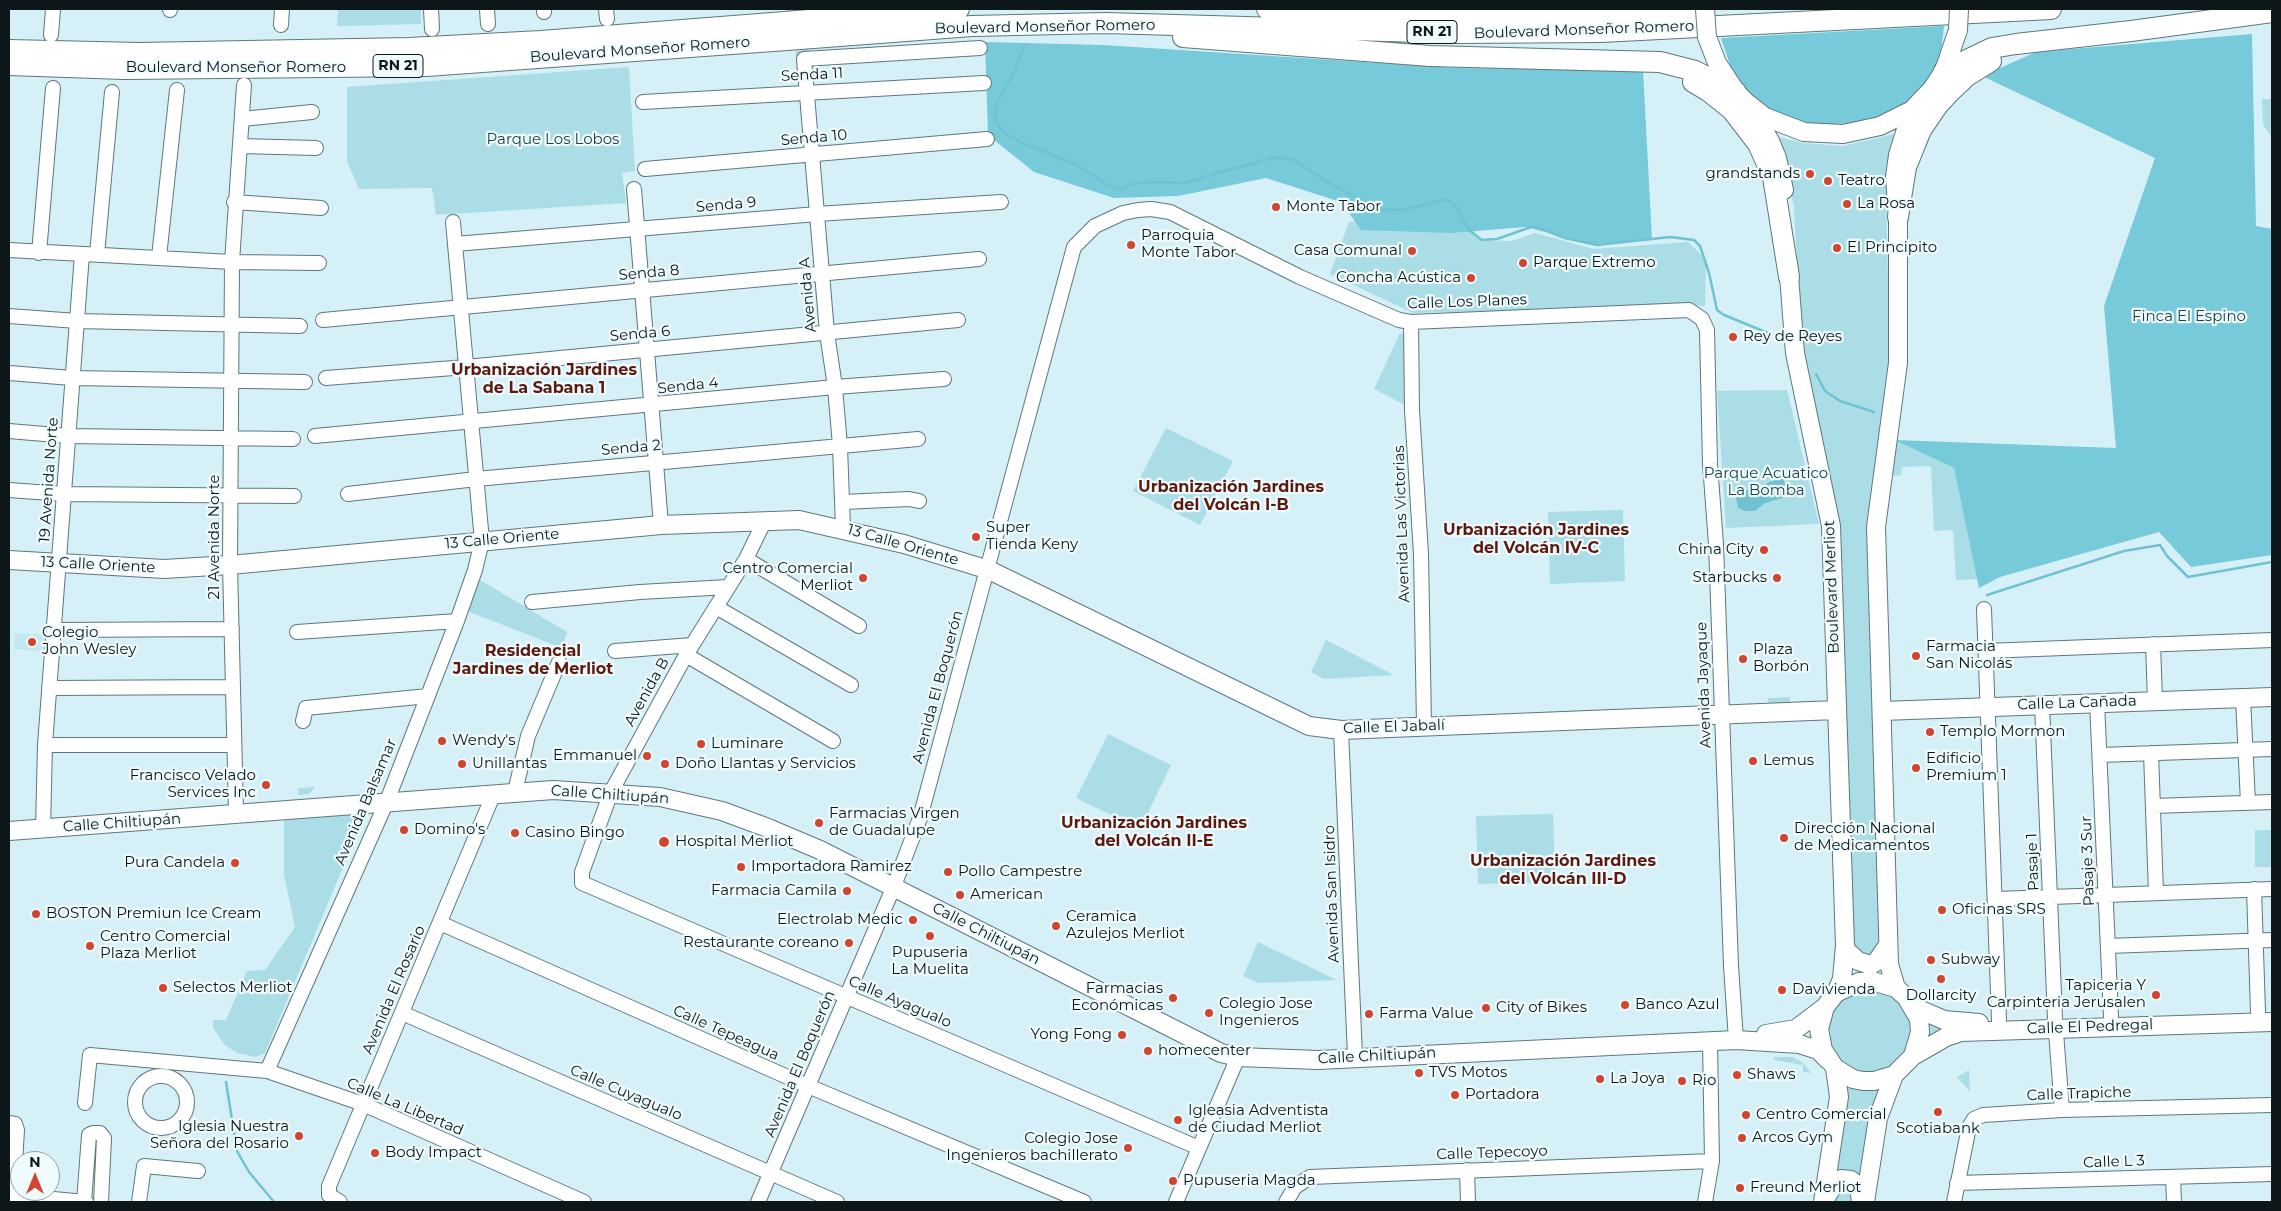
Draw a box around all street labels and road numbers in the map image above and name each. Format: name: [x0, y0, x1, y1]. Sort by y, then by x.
street label: Boulevard Monseñor Romero: [935, 16, 1155, 38]
street label: Boulevard Monseñor Romero: [1473, 17, 1695, 43]
road number: RN 21: [1407, 21, 1457, 44]
street label: Boulevard Monseñor Romero: [529, 33, 751, 67]
road number: RN 21: [373, 54, 423, 78]
street label: Boulevard Monseñor Romero: [126, 59, 346, 77]
street label: Senda 11: [780, 64, 844, 86]
street label: Senda 10: [780, 126, 848, 150]
street label: Senda 9: [695, 193, 757, 217]
street label: Avenida A: [796, 257, 820, 333]
street label: Senda 8: [618, 261, 680, 285]
street label: Calle Los Planes: [1407, 291, 1527, 313]
street label: Senda 6: [609, 322, 671, 346]
street label: Senda 4: [657, 374, 719, 398]
street label: 19 Avenida Norte: [36, 417, 62, 543]
street label: Senda 2: [600, 436, 662, 460]
street label: Avenida Las Victorias: [1390, 445, 1414, 603]
street label: 21 Avenida Norte: [206, 474, 224, 600]
street label: Boulevard Merliot: [1821, 520, 1843, 654]
street label: 13 Calle Oriente: [845, 521, 961, 569]
street label: 13 Calle Oriente: [444, 525, 560, 553]
street label: 13 Calle Oriente: [40, 553, 156, 577]
street label: Avenida El Boquerón: [909, 608, 967, 766]
street label: Avenida Jayaque: [1693, 621, 1715, 749]
street label: Avenida B: [621, 655, 673, 729]
street label: Calle La Cañada: [2017, 692, 2137, 714]
street label: Calle El Jabalí: [1343, 716, 1445, 738]
street label: Avenida Balsamar: [331, 736, 401, 868]
street label: Calle Chiltiupán: [550, 782, 670, 808]
street label: Calle Chiltiupán: [62, 810, 182, 836]
street label: Pasaje 3 Sur: [2077, 816, 2099, 906]
street label: Avenida San Isidro: [1321, 825, 1343, 963]
street label: Pasaje 1: [2023, 833, 2043, 891]
street label: Calle Chiltiupán: [929, 899, 1043, 969]
street label: Avenida El Rosario: [359, 923, 429, 1057]
street label: Calle Ayagualo: [846, 972, 954, 1032]
street label: Avenida El Boquerón: [761, 988, 839, 1140]
street label: Calle Tepeagua: [670, 1002, 782, 1064]
street label: Calle El Pedregal: [2027, 1016, 2153, 1038]
street label: Calle Chiltiupán: [1317, 1044, 1437, 1068]
street label: Calle Cuyagualo: [567, 1061, 685, 1125]
street label: Calle La Libertad: [344, 1074, 466, 1140]
street label: Calle Trapiche: [2026, 1083, 2132, 1105]
street label: Calle Tepecoyo: [1436, 1142, 1548, 1164]
street label: Calle L 3: [2083, 1152, 2145, 1172]

